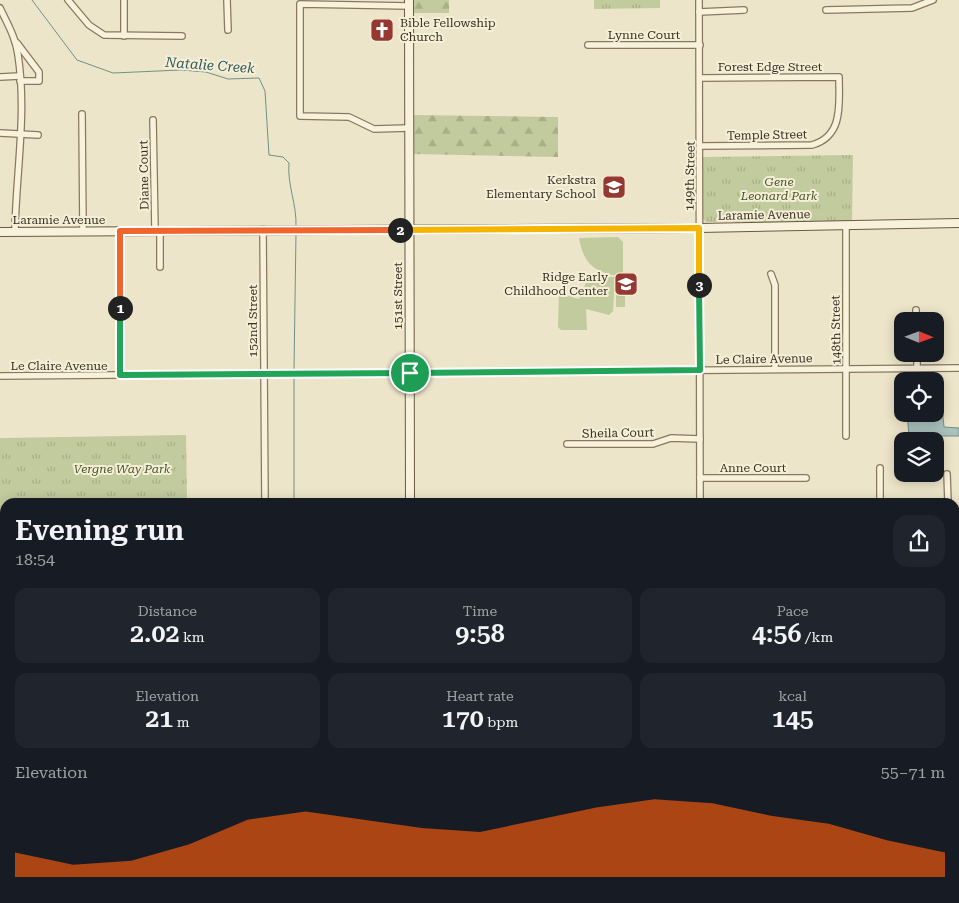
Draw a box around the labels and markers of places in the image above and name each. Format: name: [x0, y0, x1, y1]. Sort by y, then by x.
place label: Bible Fellowship Church: [400, 16, 496, 44]
church icon: Bible Fellowship Church: [369, 17, 395, 43]
place label: Kerkstra Elementary School: [486, 173, 596, 201]
school or university icon: Kerkstra Elementary School: [601, 174, 627, 200]
pin: 2: [388, 218, 412, 242]
place label: Ridge Early Childhood Center: [504, 270, 609, 298]
school or university icon: Ridge Early Childhood Center: [613, 271, 639, 297]
pin: 3: [686, 272, 712, 298]
pin: 1: [108, 296, 132, 320]
pin: [389, 352, 431, 394]

